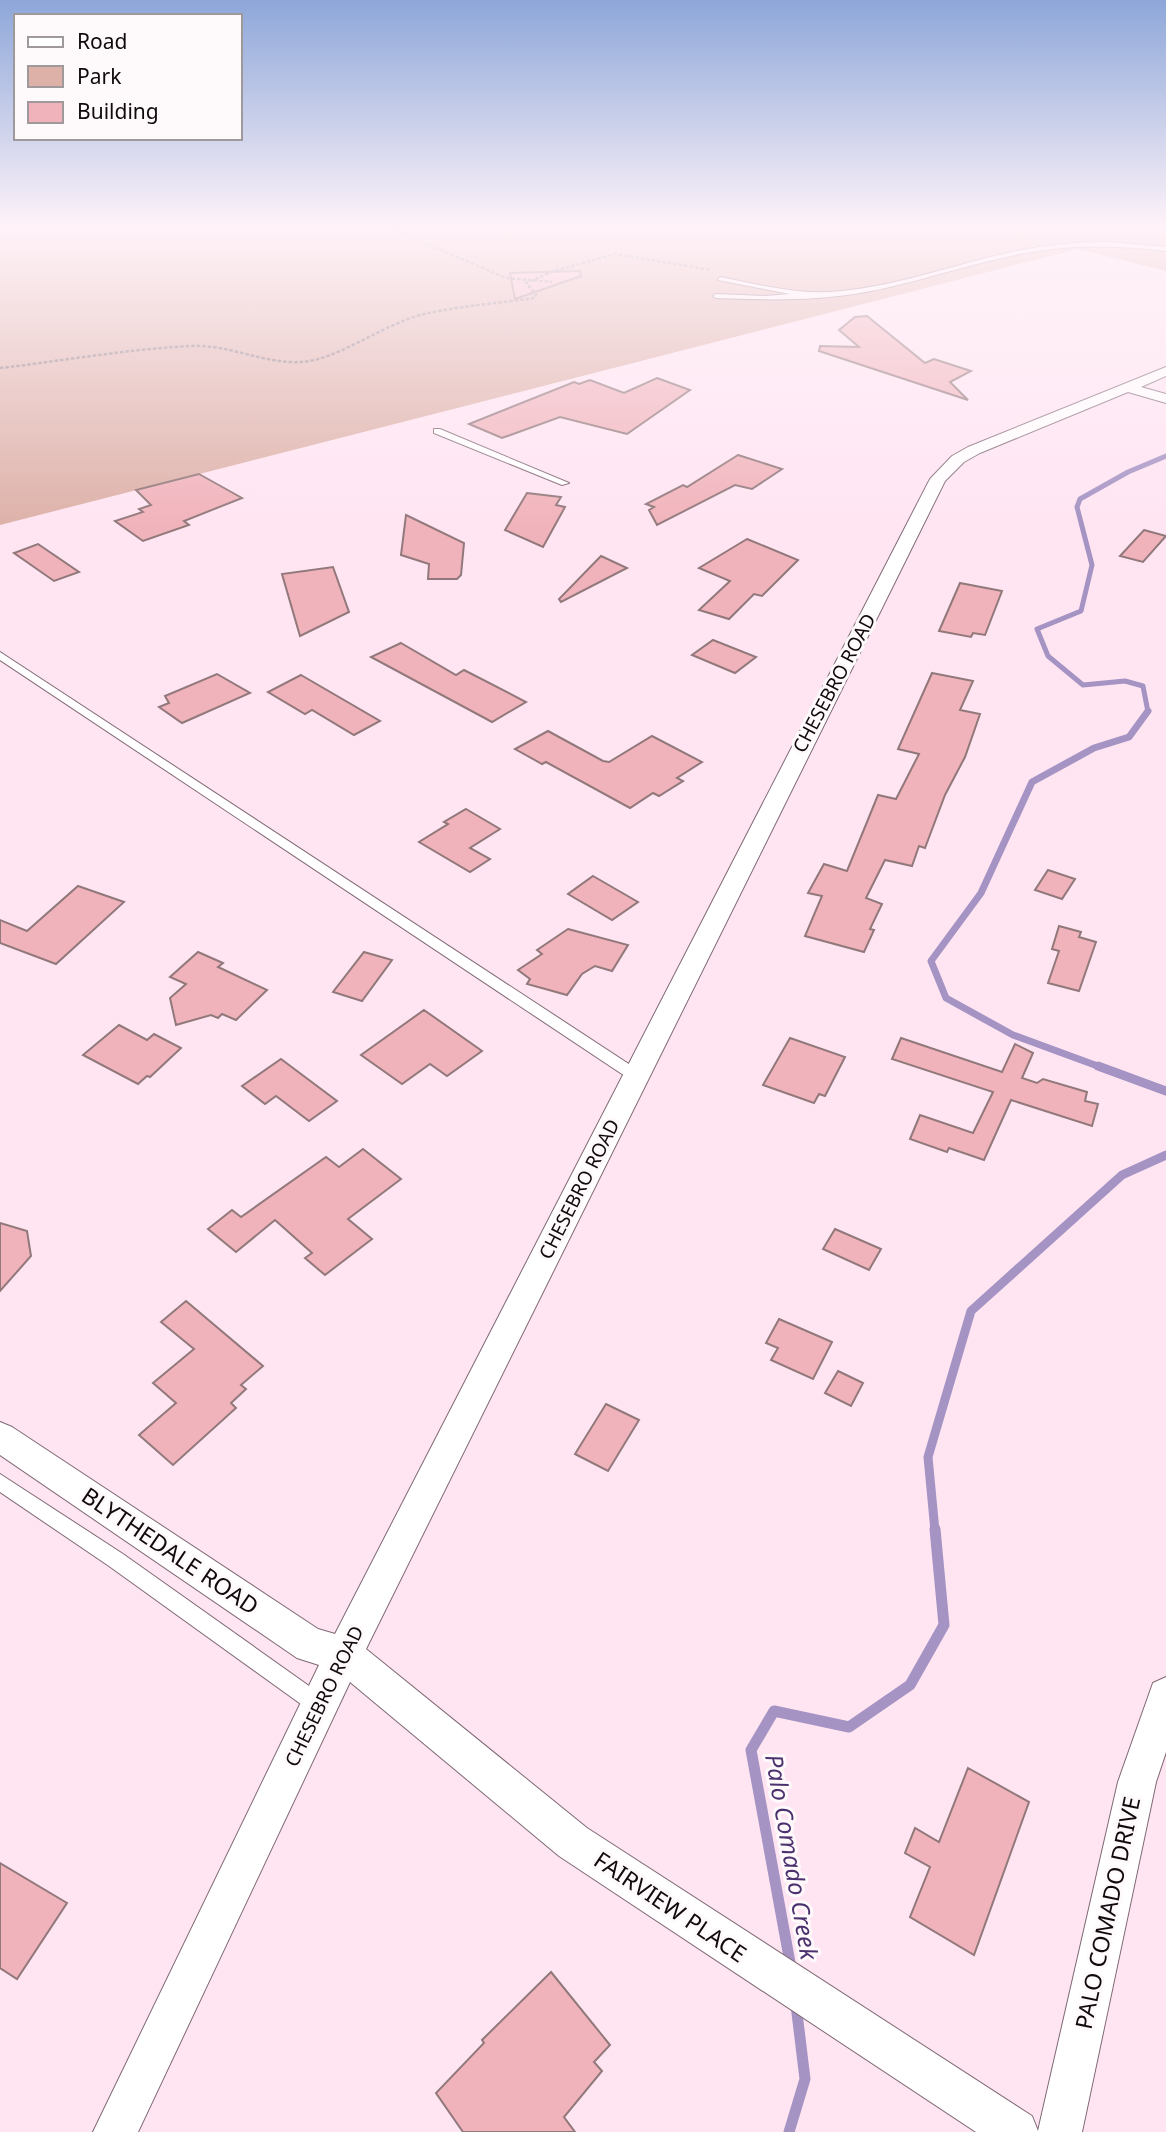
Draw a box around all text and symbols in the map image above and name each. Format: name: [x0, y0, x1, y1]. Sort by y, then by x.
legend: [14, 14, 242, 140]
text: Road: [77, 27, 127, 55]
text: Park: [77, 62, 122, 90]
text: Building: [77, 97, 159, 125]
street label: CHESEBRO ROAD: [786, 609, 882, 757]
street label: CHESEBRO ROAD: [532, 1115, 626, 1263]
street label: BLYTHEDALE ROAD: [76, 1479, 265, 1621]
street label: CHESEBRO ROAD: [279, 1621, 369, 1771]
water label: Palo Comado Creek: [758, 1751, 827, 1963]
street label: PALO COMADO DRIVE: [1067, 1794, 1147, 2032]
street label: FAIRVIEW PLACE: [588, 1843, 753, 1969]

